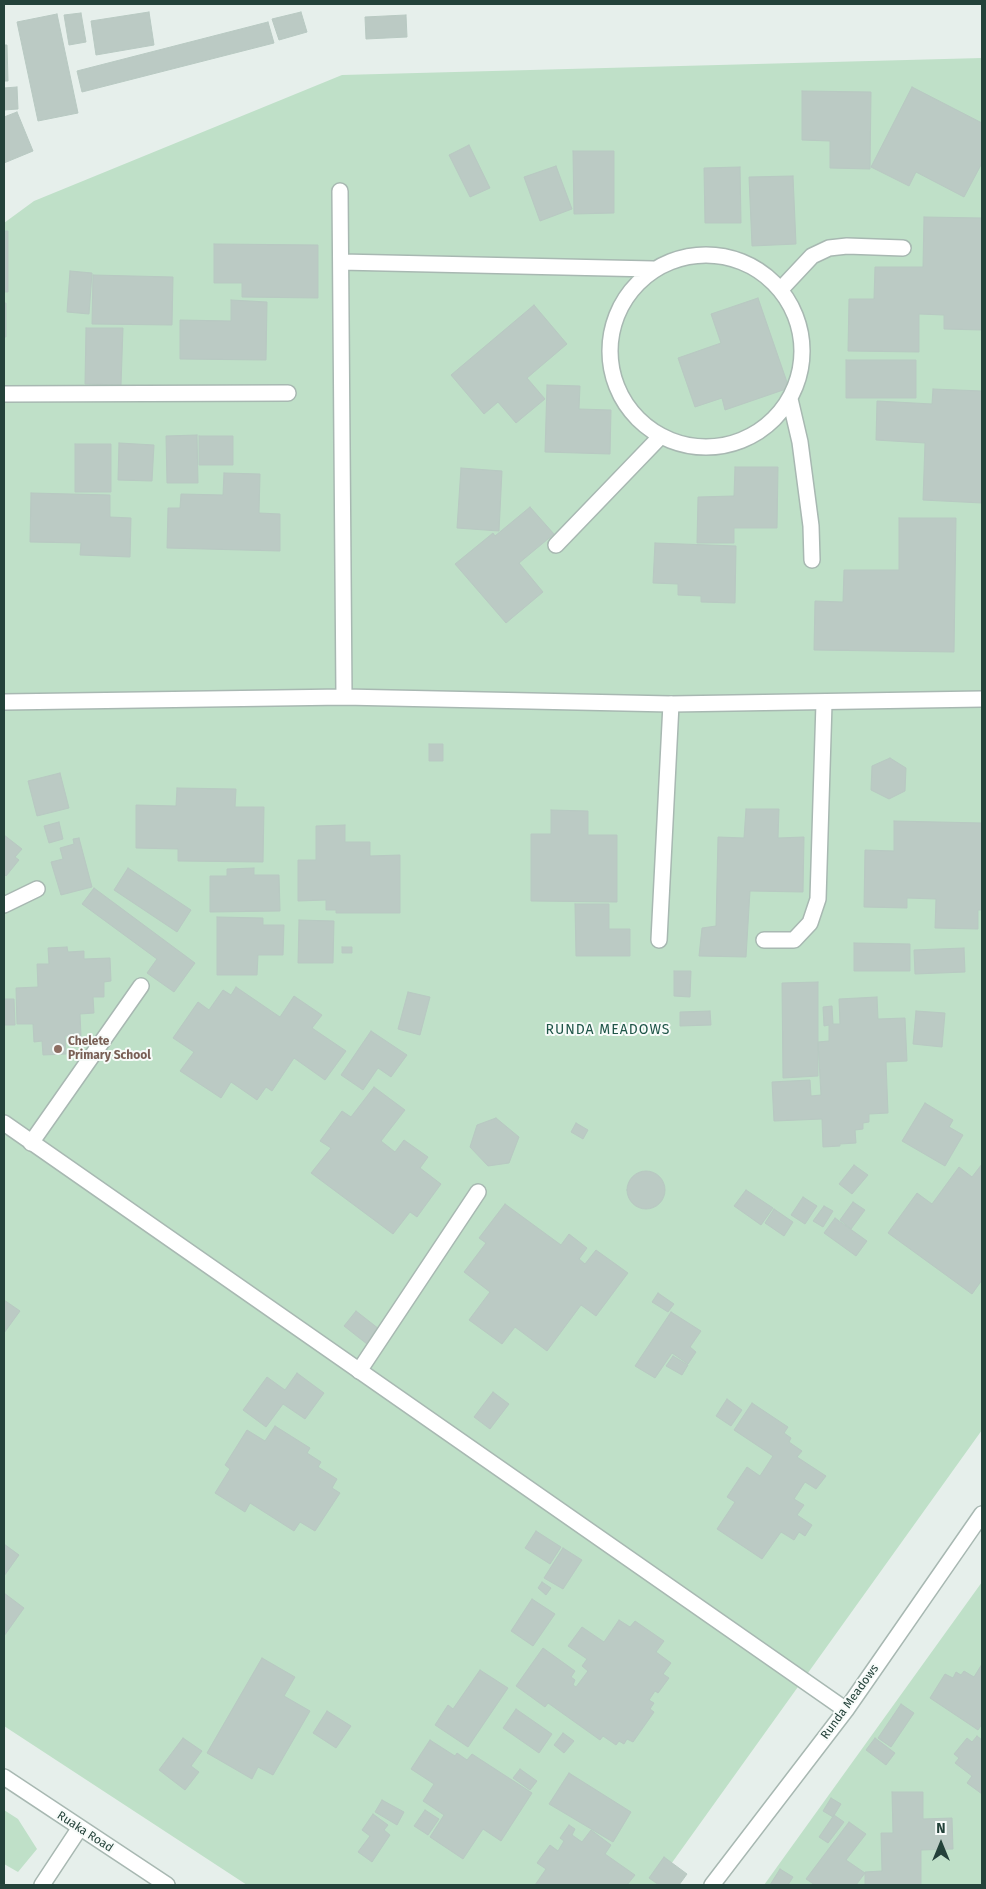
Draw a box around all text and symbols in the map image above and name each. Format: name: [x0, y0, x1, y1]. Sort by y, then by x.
district label: RUNDA MEADOWS: [544, 1022, 672, 1038]
place label: Chelete Primary School: [68, 1035, 151, 1063]
marker: Chelete Primary School: [52, 1043, 64, 1055]
street label: Runda Meadows: [818, 1662, 882, 1742]
street label: Ruaka Road: [54, 1809, 116, 1855]
north arrow: [916, 1819, 966, 1869]
text: N: [936, 1820, 946, 1837]

